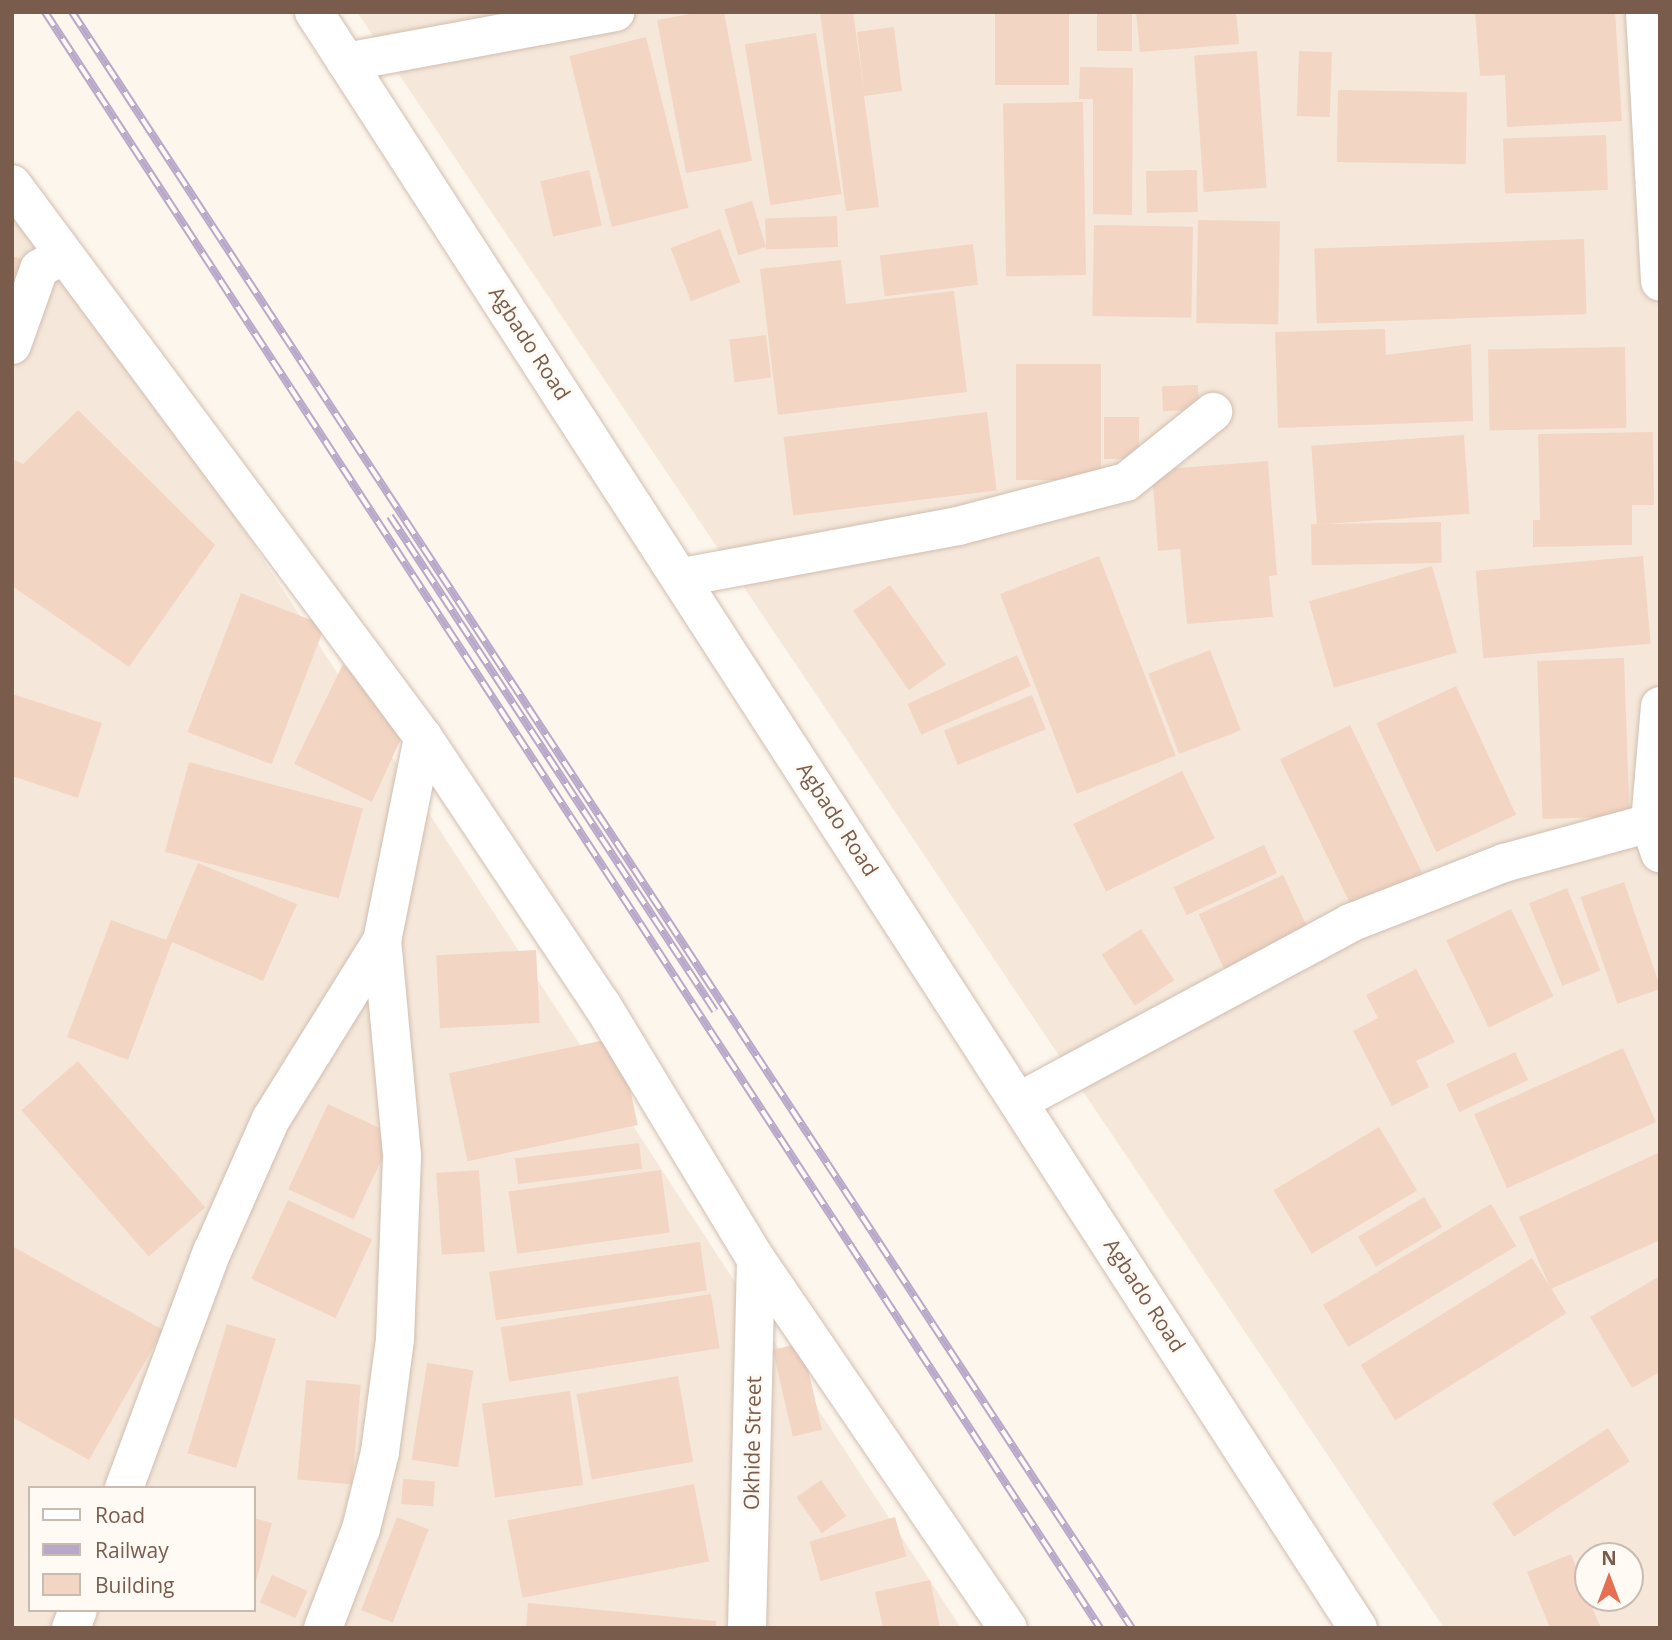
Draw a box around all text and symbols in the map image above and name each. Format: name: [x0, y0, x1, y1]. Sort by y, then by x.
street label: Agbado Road: [484, 282, 576, 404]
street label: Agbado Road: [792, 758, 884, 880]
street label: Agbado Road: [1099, 1234, 1191, 1356]
street label: Okhide Street: [738, 1376, 766, 1510]
legend: [28, 1486, 256, 1612]
text: Road: [95, 1501, 145, 1529]
text: Railway: [95, 1536, 169, 1564]
north arrow: [1574, 1542, 1644, 1612]
text: N: [1601, 1545, 1617, 1571]
text: Building: [95, 1571, 174, 1599]

